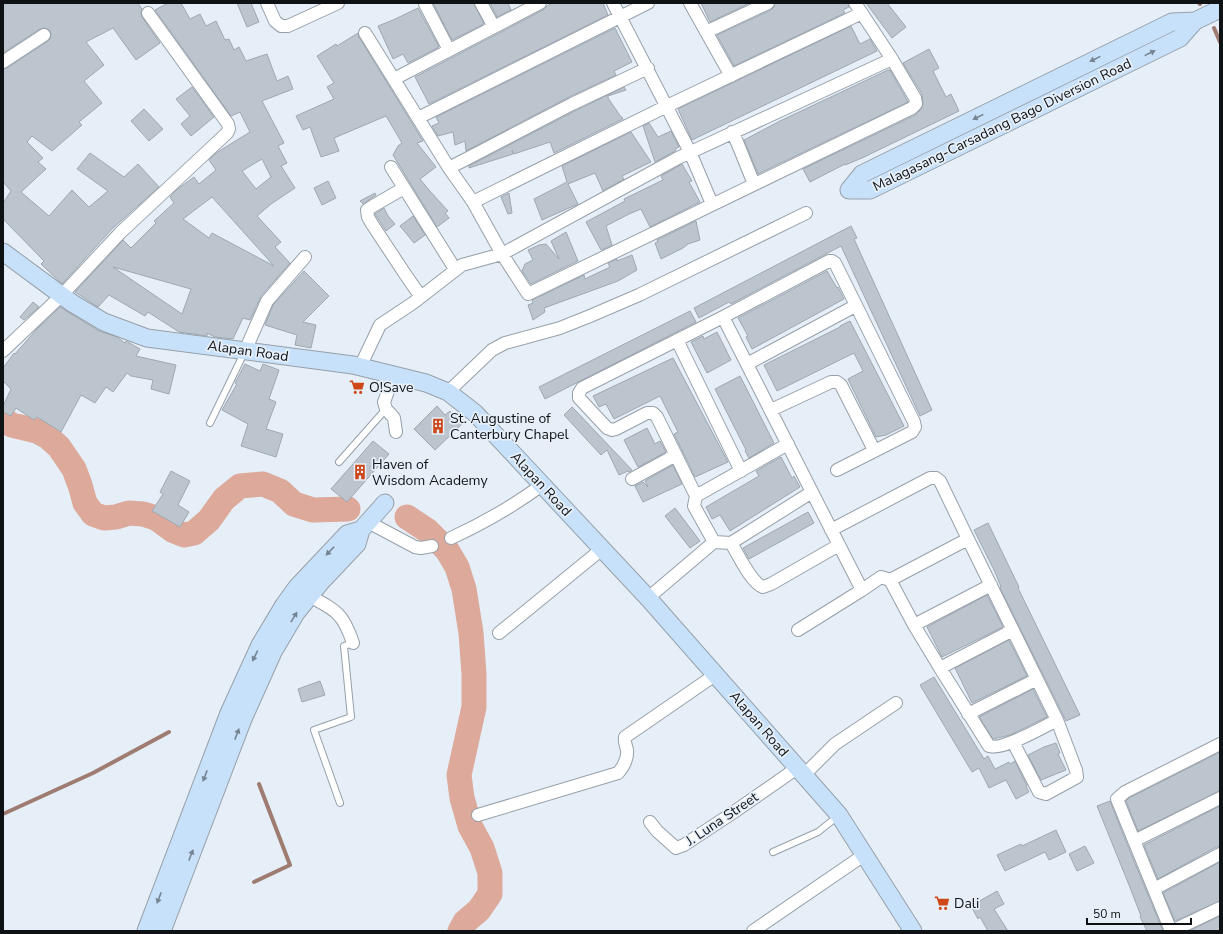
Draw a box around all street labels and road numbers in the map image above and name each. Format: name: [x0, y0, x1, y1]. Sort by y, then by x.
street label: Malagasang-Carsadang Bago Diversion Road: [870, 54, 1134, 196]
street label: Alapan Road: [206, 336, 290, 366]
street label: Alapan Road: [506, 448, 576, 520]
street label: Alapan Road: [725, 687, 793, 761]
street label: J. Luna Street: [681, 788, 762, 851]

